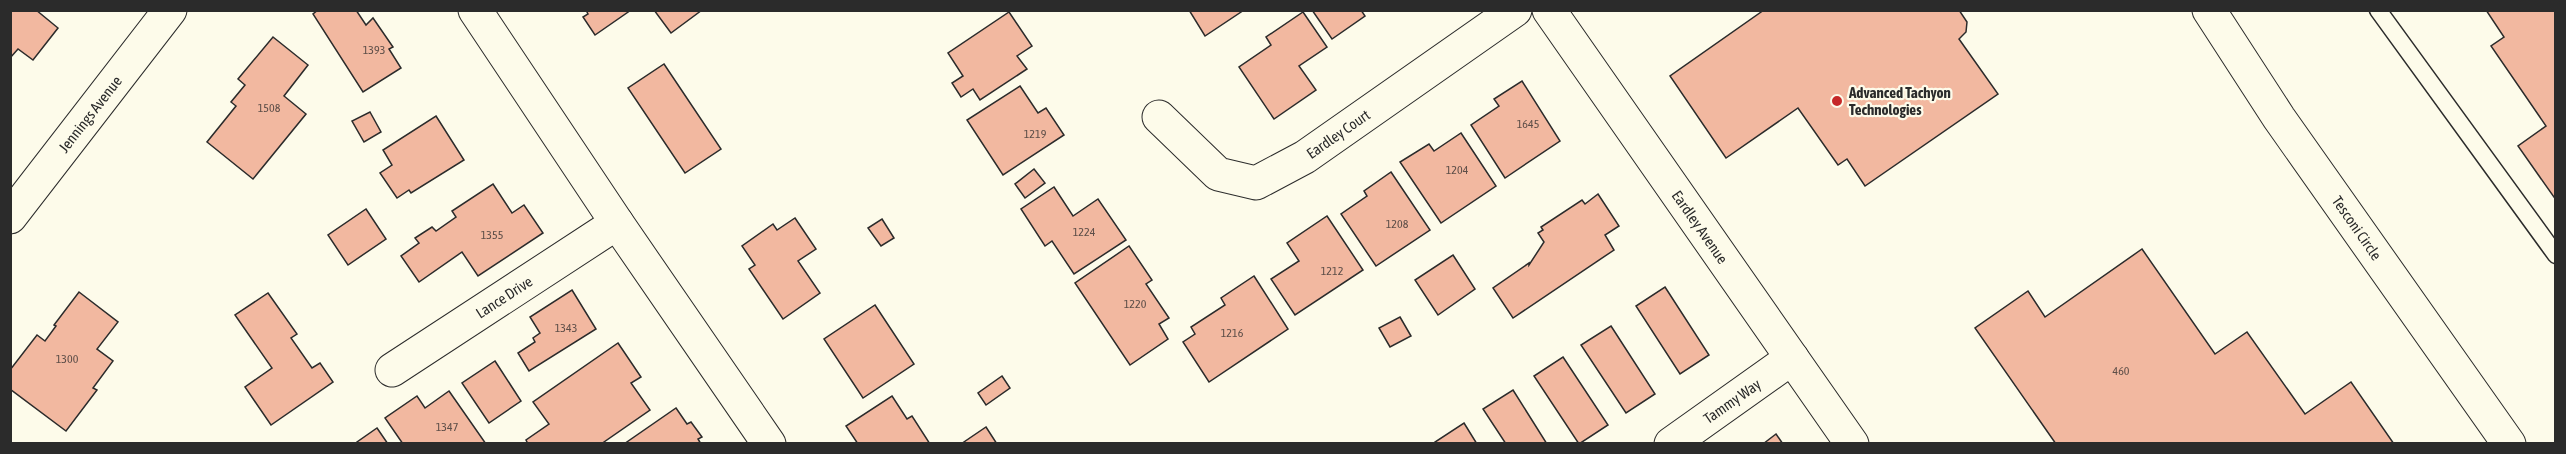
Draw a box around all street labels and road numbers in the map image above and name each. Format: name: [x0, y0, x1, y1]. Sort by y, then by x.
street label: Jennings Avenue: [55, 72, 125, 156]
street label: Eardley Court: [1303, 106, 1373, 162]
street label: Eardley Avenue: [1669, 187, 1731, 267]
street label: Tesconi Circle: [2329, 193, 2385, 263]
street label: Lance Drive: [473, 272, 535, 321]
street label: Tammy Way: [1700, 375, 1764, 427]

